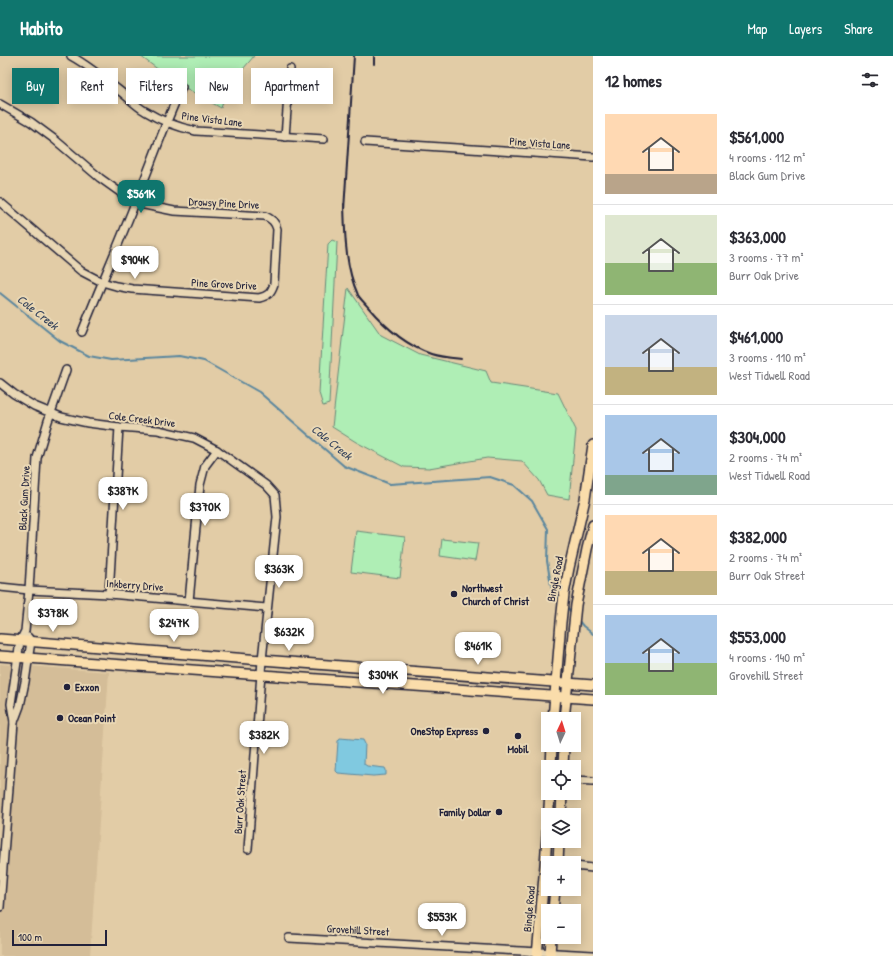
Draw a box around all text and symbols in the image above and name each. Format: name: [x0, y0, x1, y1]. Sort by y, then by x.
text: Habito: [20, 15, 63, 41]
text: Map: [747, 19, 767, 38]
text: Layers: [789, 19, 822, 38]
text: Share: [844, 19, 873, 38]
chip: Buy: [12, 68, 59, 104]
chip: Rent: [67, 68, 118, 104]
chip: Filters: [126, 68, 187, 104]
chip: New: [195, 68, 243, 104]
chip: Apartment: [251, 68, 333, 104]
text: 12 homes: [605, 69, 662, 92]
icon: filters: [859, 69, 881, 91]
street label: Pine Vista Lane: [181, 108, 244, 130]
text: $561,000: [729, 125, 784, 148]
icon: home: [637, 130, 685, 178]
street label: Pine Vista Lane: [509, 134, 571, 152]
text: 4 rooms · 112 m²: [729, 148, 805, 166]
text: Black Gum Drive: [729, 166, 805, 184]
pin: $561K: [113, 180, 169, 214]
text: $561K: [127, 184, 155, 202]
street label: Drowsy Pine Drive: [188, 194, 260, 212]
text: $363,000: [729, 225, 786, 248]
icon: home: [637, 231, 685, 279]
pin: $904K: [107, 246, 163, 280]
text: 3 rooms · 77 m²: [729, 248, 803, 266]
text: $904K: [121, 250, 149, 268]
text: Burr Oak Drive: [729, 266, 799, 284]
street label: Pine Grove Drive: [191, 275, 258, 293]
water label: Cole Creek: [14, 291, 63, 334]
text: $461,000: [729, 325, 783, 348]
icon: home: [637, 331, 685, 379]
text: 3 rooms · 110 m²: [729, 348, 806, 366]
text: West Tidwell Road: [729, 366, 810, 384]
street label: Cole Creek Drive: [108, 408, 177, 430]
water label: Cole Creek: [308, 420, 357, 464]
text: $304,000: [729, 425, 786, 448]
icon: home: [637, 431, 685, 479]
text: 2 rooms · 74 m²: [729, 448, 802, 466]
street label: Black Gum Drive: [15, 465, 33, 531]
text: West Tidwell Road: [729, 466, 810, 484]
pin: $387K: [95, 477, 151, 511]
text: $387K: [107, 481, 139, 499]
pin: $370K: [177, 493, 233, 527]
text: $370K: [189, 497, 221, 515]
text: $382,000: [729, 525, 787, 548]
icon: home: [637, 531, 685, 579]
text: 2 rooms · 74 m²: [729, 548, 802, 566]
pin: $363K: [251, 555, 307, 589]
street label: Bingle Road: [544, 555, 566, 603]
text: $363K: [264, 559, 294, 577]
text: Burr Oak Street: [729, 566, 805, 584]
street label: Inkberry Drive: [106, 576, 165, 594]
place label: Northwest Church of Christ: [462, 581, 530, 608]
marker: Northwest Church of Christ: [449, 589, 459, 599]
pin: $378K: [25, 599, 81, 633]
text: $378K: [37, 603, 69, 621]
pin: $247K: [146, 609, 202, 643]
text: $247K: [159, 613, 189, 631]
pin: $632K: [261, 618, 317, 652]
text: $632K: [274, 622, 304, 640]
text: $553,000: [729, 625, 786, 648]
icon: home: [637, 631, 685, 679]
pin: $461K: [450, 632, 506, 666]
text: $461K: [464, 636, 492, 654]
text: 4 rooms · 140 m²: [729, 648, 805, 666]
pin: $304K: [355, 661, 411, 695]
text: $304K: [368, 665, 398, 683]
text: Grovehill Street: [729, 666, 803, 684]
place label: Exxon: [75, 680, 99, 694]
marker: Exxon: [62, 682, 72, 692]
place label: Ocean Point: [68, 711, 117, 725]
north arrow: [541, 712, 581, 752]
map controls: [541, 712, 581, 944]
marker: Ocean Point: [55, 713, 65, 723]
pin: $382K: [236, 721, 292, 755]
place label: OneStop Express: [410, 724, 479, 739]
text: $382K: [249, 725, 279, 743]
marker: OneStop Express: [481, 726, 491, 736]
marker: Mobil: [513, 731, 523, 741]
place label: Mobil: [508, 742, 530, 756]
button: locate: [541, 760, 581, 800]
street label: Burr Oak Street: [231, 769, 249, 834]
place label: Family Dollar: [439, 805, 492, 820]
marker: Family Dollar: [494, 807, 504, 817]
button: layers: [541, 808, 581, 848]
button: +: [541, 856, 581, 896]
street label: Bingle Road: [520, 885, 538, 932]
pin: $553K: [414, 903, 470, 937]
button: −: [541, 904, 581, 944]
text: $553K: [427, 907, 457, 925]
street label: Grovehill Street: [326, 921, 390, 939]
scale bar: [12, 928, 107, 947]
text: 100 m: [18, 930, 42, 944]

